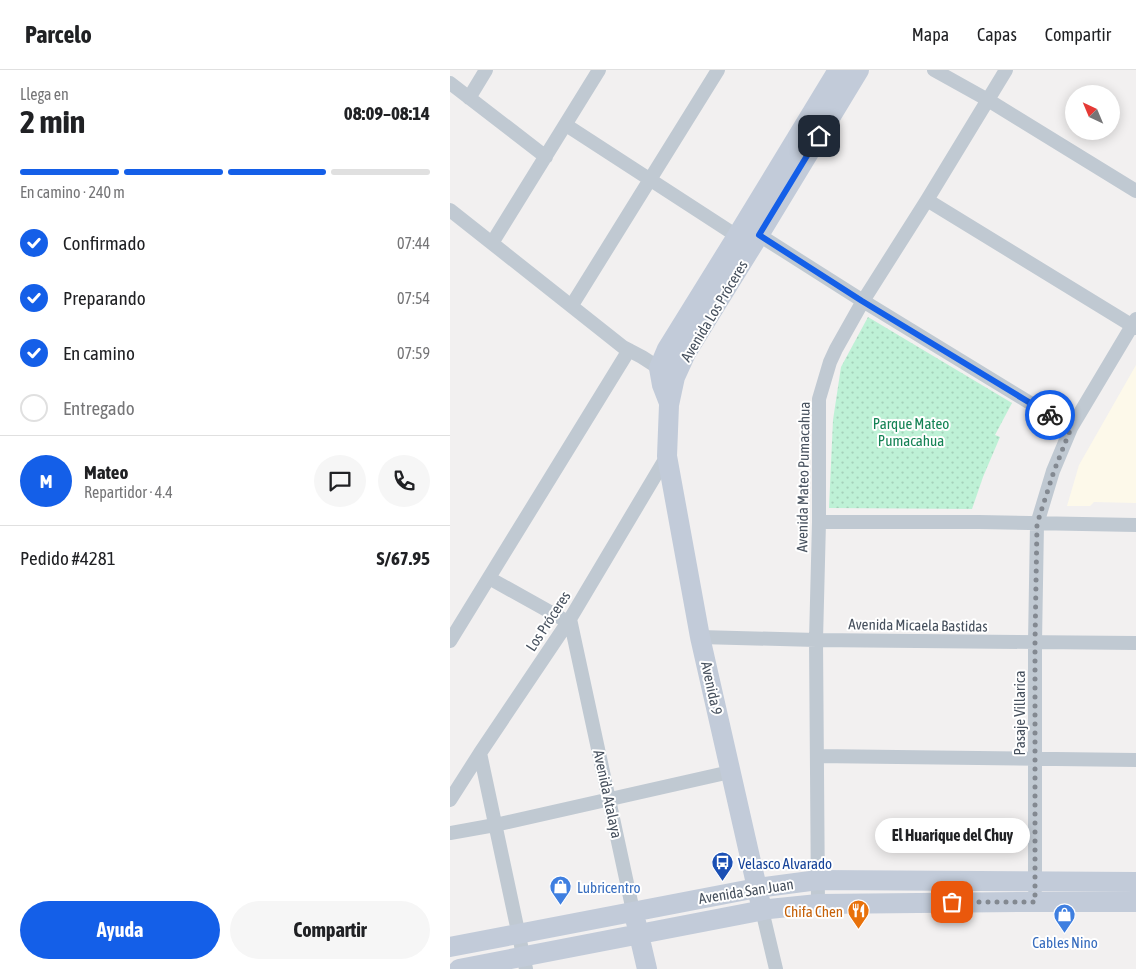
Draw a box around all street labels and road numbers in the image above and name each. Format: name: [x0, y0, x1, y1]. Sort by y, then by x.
street label: Avenida Los Próceres: [677, 257, 751, 365]
street label: Avenida Mateo Pumacahua: [793, 402, 813, 552]
street label: Los Próceres: [522, 588, 574, 654]
street label: Avenida Micaela Bastidas: [848, 615, 988, 635]
street label: Avenida 9: [698, 660, 726, 716]
street label: Pasaje Villarica: [1011, 671, 1028, 755]
street label: Avenida Atalaya: [590, 748, 626, 840]
street label: Avenida San Juan: [697, 875, 795, 907]

